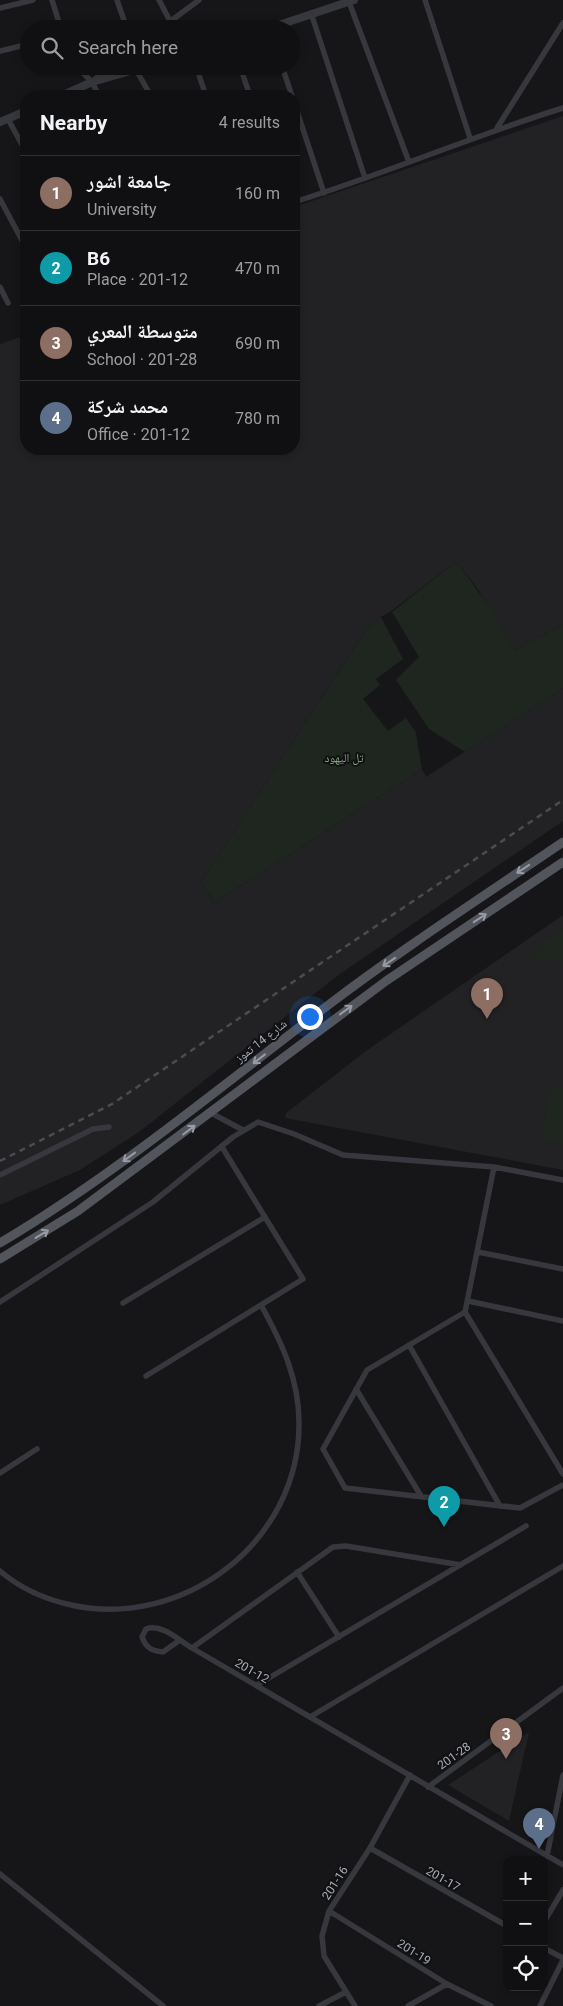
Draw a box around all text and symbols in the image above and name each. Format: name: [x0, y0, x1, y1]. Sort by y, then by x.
search box: [20, 20, 300, 75]
icon: search: [38, 34, 66, 62]
text: Search here: [78, 36, 178, 59]
text: Nearby: [40, 111, 107, 135]
text: 4 results: [219, 113, 280, 132]
text: جامعة اشور: [87, 170, 171, 193]
text: 1: [51, 184, 61, 203]
text: 160 m: [235, 184, 280, 203]
text: University: [87, 200, 157, 219]
text: B6: [87, 247, 110, 270]
text: 2: [51, 259, 61, 278]
text: 470 m: [235, 259, 280, 278]
text: Place · 201-12: [87, 270, 188, 289]
text: متوسطة المعري: [87, 320, 198, 343]
text: 3: [51, 334, 61, 353]
text: 690 m: [235, 334, 280, 353]
text: School · 201-28: [87, 350, 197, 369]
text: محمد شركة: [87, 395, 168, 418]
text: 4: [51, 409, 61, 428]
text: 780 m: [235, 409, 280, 428]
text: Office · 201-12: [87, 425, 190, 444]
park label: تل اليهود: [324, 751, 364, 765]
one-way arrow: [516, 864, 530, 874]
one-way arrow: [472, 913, 486, 923]
one-way arrow: [382, 956, 396, 967]
pin: 1: [471, 978, 503, 1019]
your location: [297, 1004, 323, 1030]
one-way arrow: [339, 1005, 353, 1015]
street label: شارع 14 تموز: [232, 1016, 290, 1067]
one-way arrow: [253, 1053, 266, 1064]
one-way arrow: [182, 1125, 196, 1135]
one-way arrow: [122, 1152, 136, 1162]
one-way arrow: [35, 1229, 49, 1239]
pin: 2: [428, 1486, 460, 1527]
street label: 201-12: [232, 1656, 272, 1686]
pin: 3: [490, 1718, 522, 1759]
street label: 201-28: [435, 1739, 473, 1773]
pin: 4: [523, 1808, 555, 1849]
map controls: [503, 1856, 548, 1991]
button: +: [503, 1856, 548, 1901]
street label: 201-16: [319, 1863, 351, 1902]
street label: 201-17: [423, 1864, 463, 1894]
button: −: [503, 1901, 548, 1946]
street label: 201-19: [395, 1936, 433, 1968]
button: locate: [503, 1946, 548, 1991]

